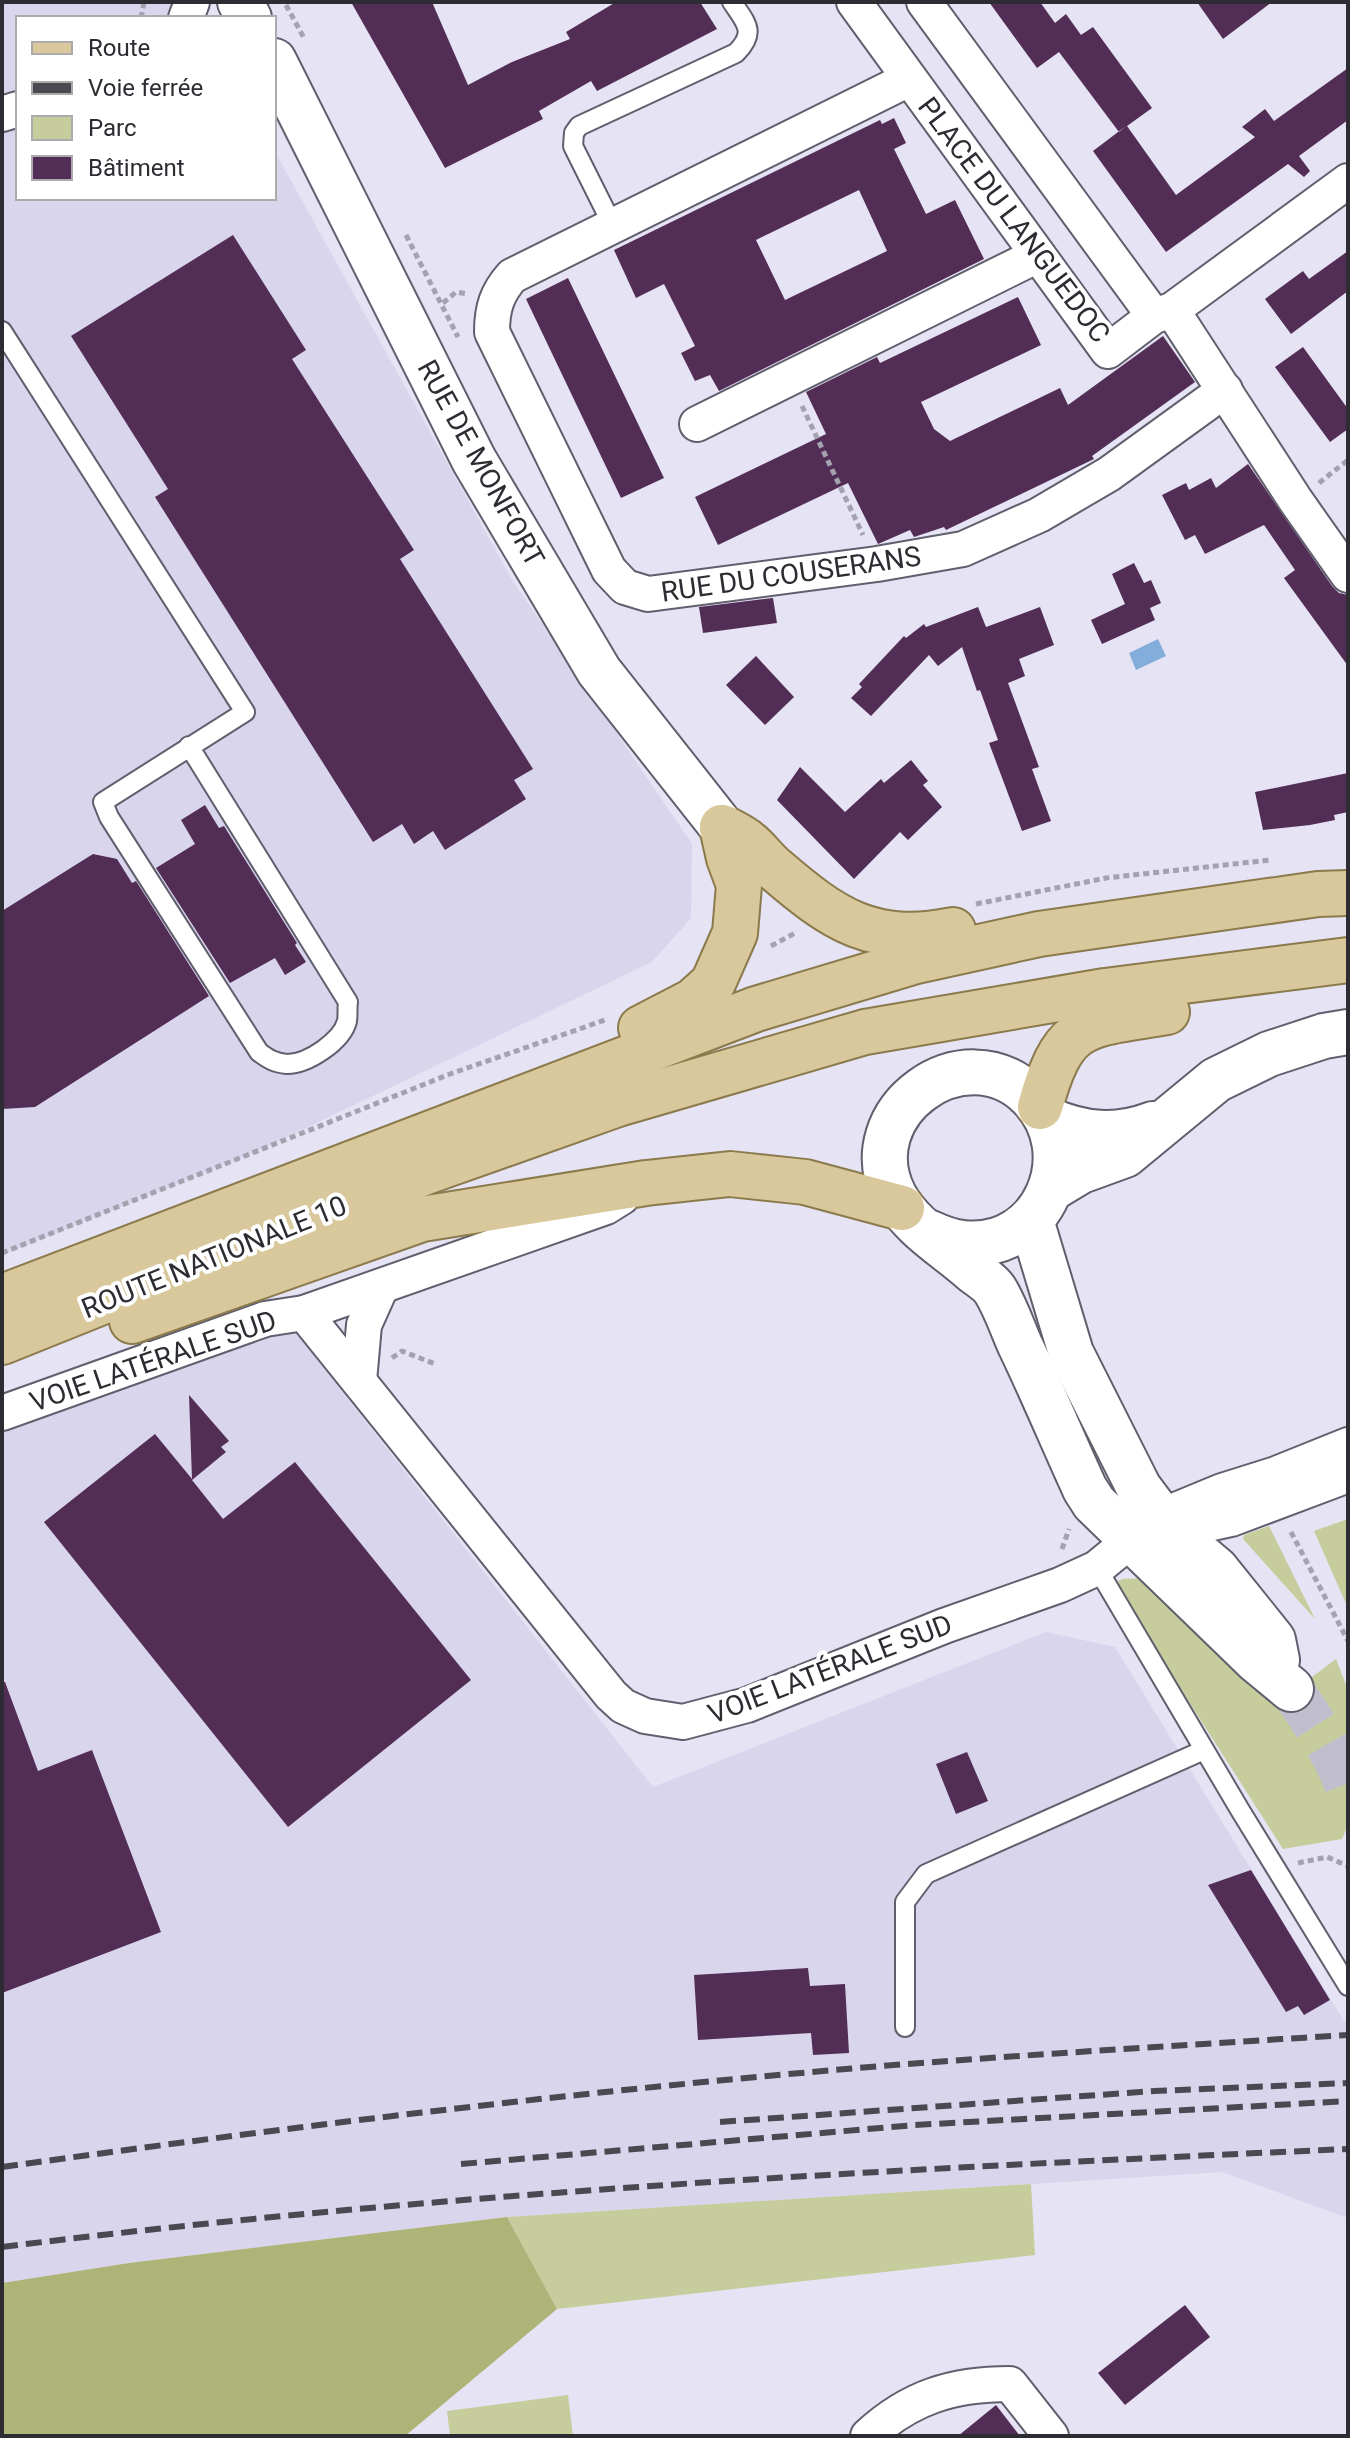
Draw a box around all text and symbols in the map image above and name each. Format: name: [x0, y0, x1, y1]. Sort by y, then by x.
legend: [16, 16, 276, 200]
text: Route: [88, 34, 150, 62]
text: Voie ferrée: [88, 74, 203, 102]
street label: PLACE DU LANGUEDOC: [911, 91, 1117, 349]
text: Parc: [88, 114, 137, 142]
text: Bâtiment: [88, 154, 185, 182]
street label: RUE DE MONFORT: [411, 354, 552, 572]
street label: RUE DU COUSERANS: [659, 539, 923, 609]
street label: ROUTE NATIONALE 10: [77, 1189, 351, 1325]
street label: VOIE LATÉRALE SUD: [25, 1303, 281, 1419]
street label: VOIE LATÉRALE SUD: [703, 1607, 957, 1731]

